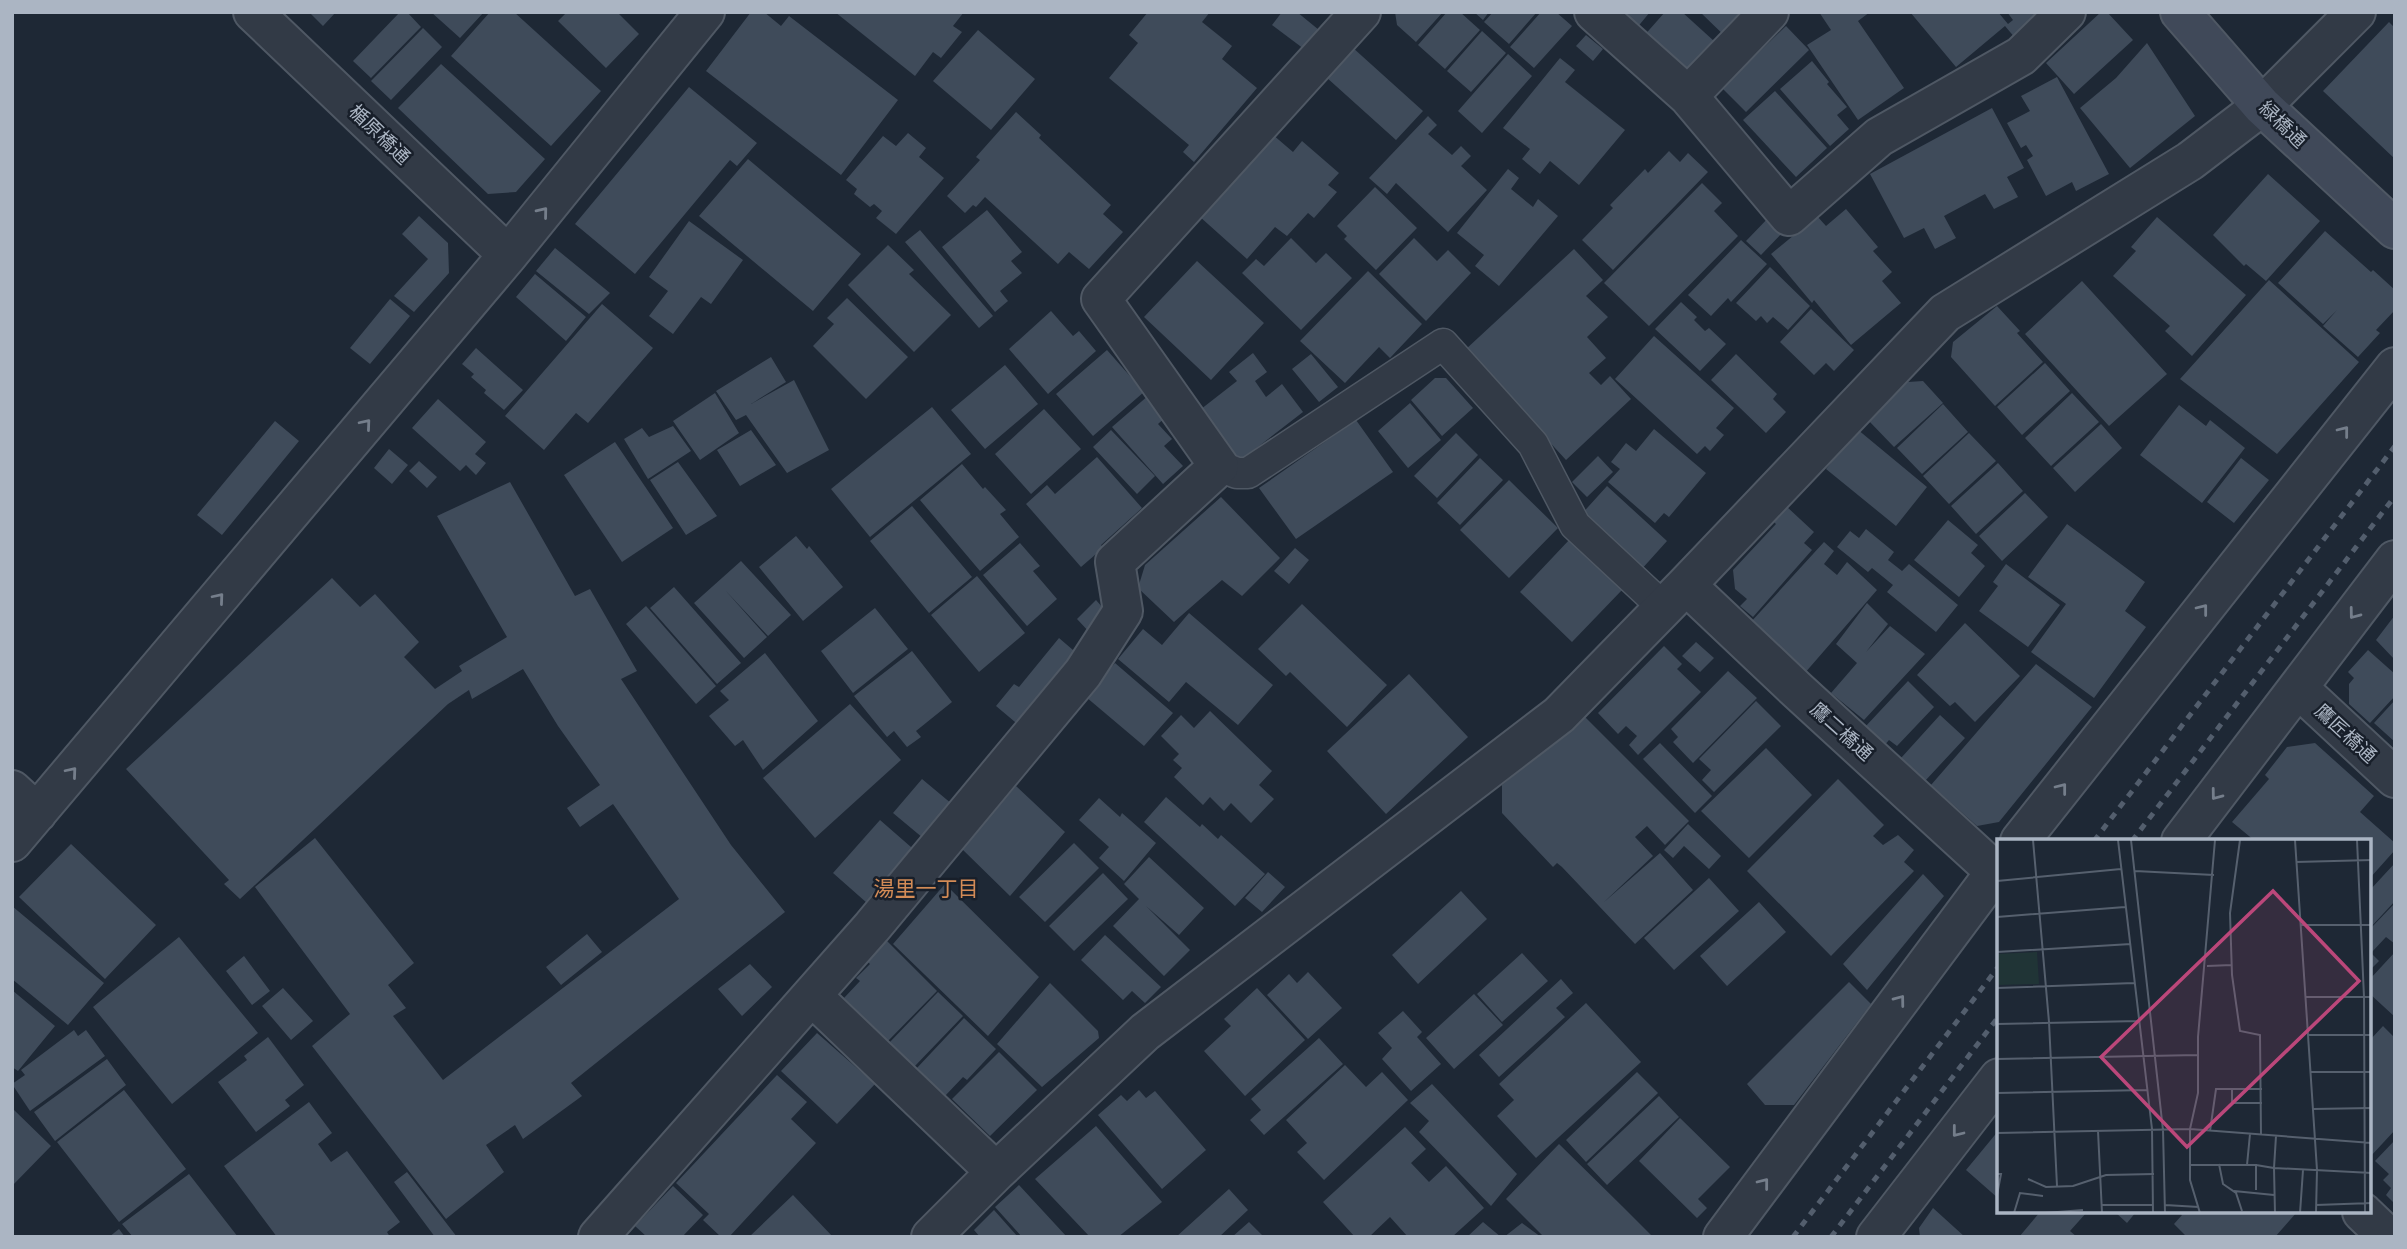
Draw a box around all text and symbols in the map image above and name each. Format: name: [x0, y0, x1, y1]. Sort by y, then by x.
street label: 緑橋通: [2253, 95, 2313, 153]
street label: 楯原橋通: [344, 98, 416, 170]
one-way arrow: [535, 207, 547, 220]
one-way arrow: [358, 419, 370, 432]
one-way arrow: [2336, 426, 2349, 439]
one-way arrow: [211, 593, 223, 606]
one-way arrow: [2195, 605, 2208, 617]
one-way arrow: [2349, 607, 2362, 619]
street label: 鷹二橋通: [1805, 696, 1879, 766]
street label: 鷹匠橋通: [2309, 698, 2383, 768]
one-way arrow: [64, 767, 76, 780]
one-way arrow: [2054, 783, 2066, 796]
one-way arrow: [2211, 788, 2224, 800]
inset map: [1997, 839, 2372, 1214]
district label: 湯里一丁目: [874, 874, 979, 902]
one-way arrow: [1892, 995, 1905, 1008]
one-way arrow: [1953, 1124, 1966, 1137]
one-way arrow: [1756, 1178, 1769, 1190]

